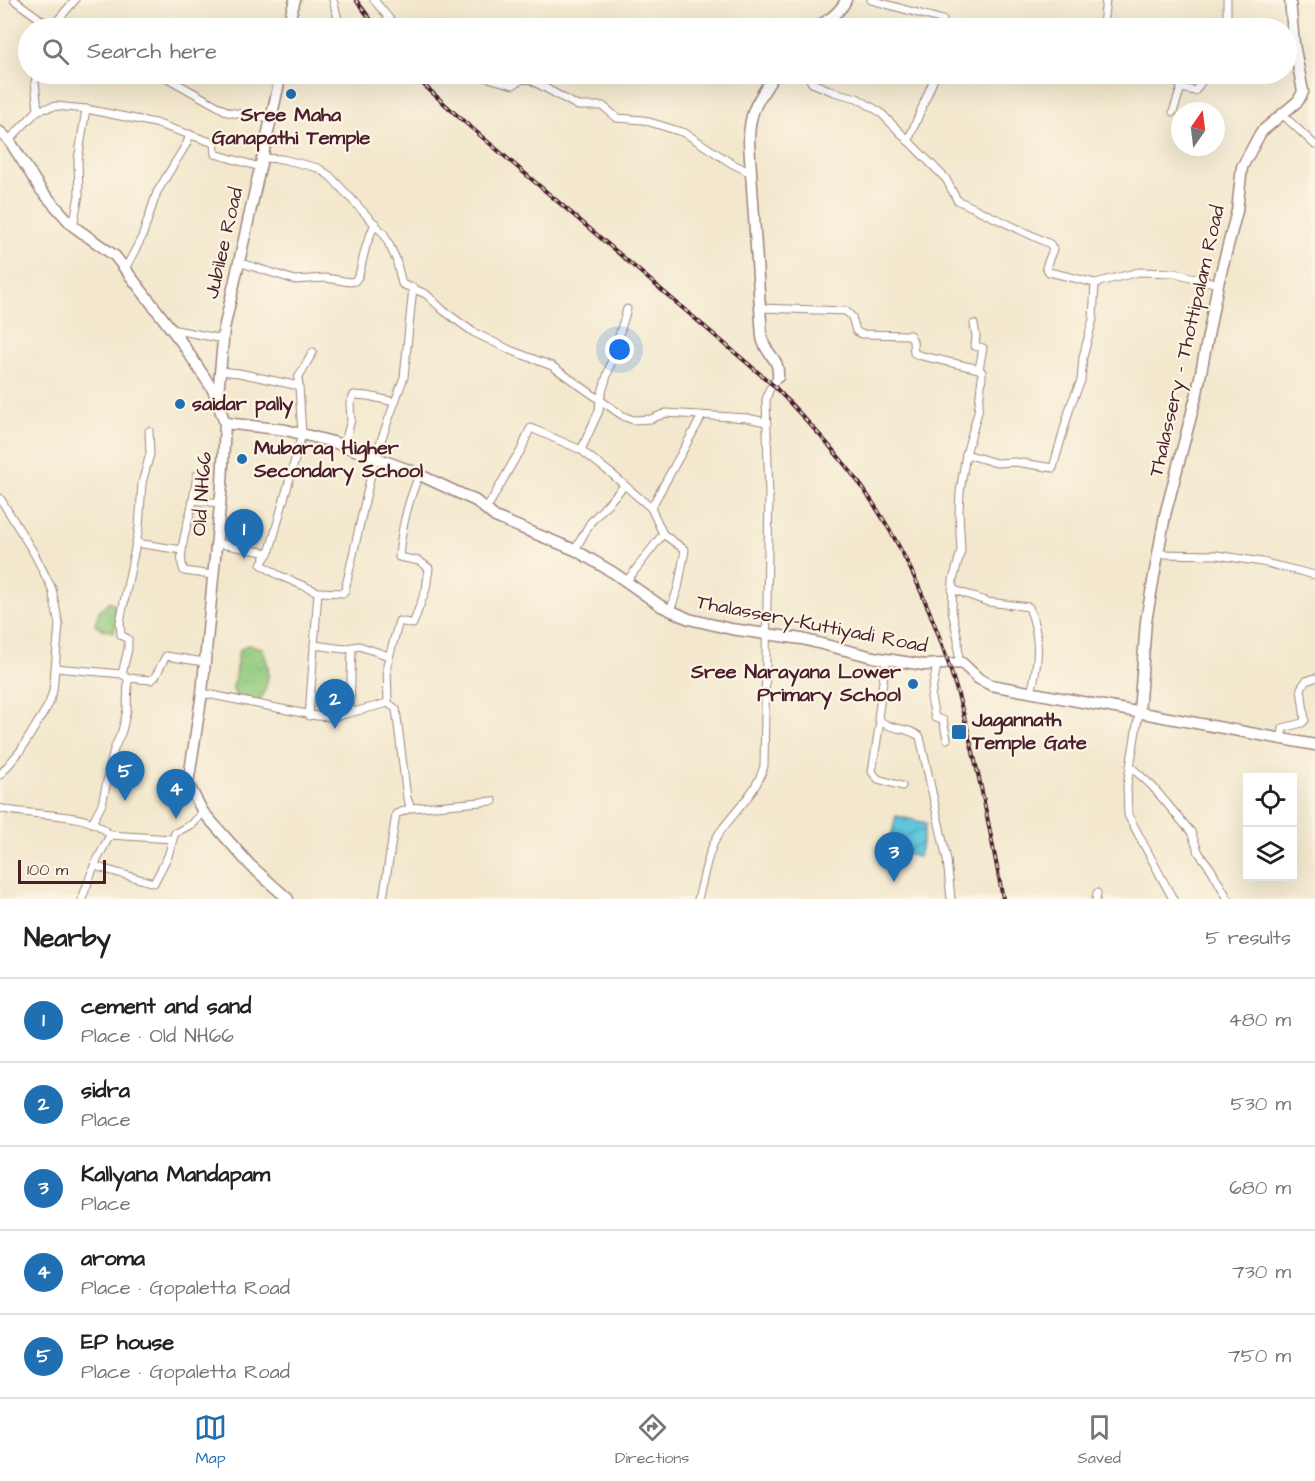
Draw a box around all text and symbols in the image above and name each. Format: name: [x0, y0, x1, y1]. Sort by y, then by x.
search box: [18, 18, 1297, 84]
icon: search: [39, 35, 72, 68]
text: Search here: [87, 36, 217, 67]
marker: Sree Maha Ganapathi Temple: [284, 87, 298, 101]
place label: Sree Maha Ganapathi Temple: [212, 101, 370, 152]
north arrow: [1171, 102, 1225, 156]
street label: Jubilee Road: [198, 184, 250, 302]
street label: Thalassery - Thottipalam Road: [1142, 202, 1233, 480]
your location: [605, 335, 634, 364]
place label: saidar pally: [192, 390, 293, 419]
marker: saidar pally: [173, 397, 187, 411]
place label: Mubaraq Higher Secondary School: [253, 434, 423, 486]
street label: Old NH66: [185, 450, 219, 537]
marker: Mubaraq Higher Secondary School: [235, 452, 249, 466]
pin: 1: [224, 510, 264, 559]
street label: Thalassery-Kuttiyadi Road: [694, 588, 930, 661]
place label: Sree Narayana Lower Primary School: [690, 658, 902, 710]
marker: Sree Narayana Lower Primary School: [906, 677, 920, 691]
pin: 2: [316, 680, 354, 729]
place label: Jagannath Temple Gate: [971, 706, 1087, 757]
marker: Jagannath Temple Gate: [950, 723, 968, 741]
pin: 5: [106, 752, 144, 801]
pin: 4: [156, 770, 195, 819]
map controls: [1243, 773, 1297, 881]
button: locate: [1243, 773, 1297, 827]
button: layers: [1243, 827, 1297, 881]
pin: 3: [874, 832, 914, 882]
scale bar: [18, 857, 106, 884]
text: 100 m: [27, 859, 68, 881]
text: Nearby: [24, 920, 111, 956]
text: 5 results: [1206, 924, 1291, 952]
text: cement and sand: [81, 991, 251, 1022]
text: 1: [42, 1006, 45, 1034]
text: 480 m: [1228, 1006, 1291, 1034]
text: Place · Old NH66: [81, 1022, 234, 1050]
text: sidra: [81, 1075, 130, 1106]
text: 2: [38, 1090, 49, 1118]
text: 530 m: [1230, 1090, 1291, 1118]
text: Place: [81, 1106, 131, 1134]
text: Kallyana Mandapam: [81, 1159, 270, 1190]
text: 3: [38, 1174, 49, 1202]
text: 680 m: [1229, 1174, 1291, 1202]
text: Place: [81, 1190, 131, 1218]
text: aroma: [81, 1243, 145, 1274]
text: 4: [37, 1258, 50, 1286]
text: 730 m: [1232, 1258, 1291, 1286]
text: Place · Gopaletta Road: [81, 1274, 290, 1302]
text: EP house: [81, 1327, 174, 1358]
text: 5: [36, 1342, 51, 1370]
text: 750 m: [1228, 1342, 1291, 1370]
text: Place · Gopaletta Road: [81, 1358, 290, 1386]
tab: Map: [194, 1411, 227, 1469]
tab: Directions: [615, 1411, 689, 1469]
tab: Saved: [1077, 1411, 1121, 1469]

